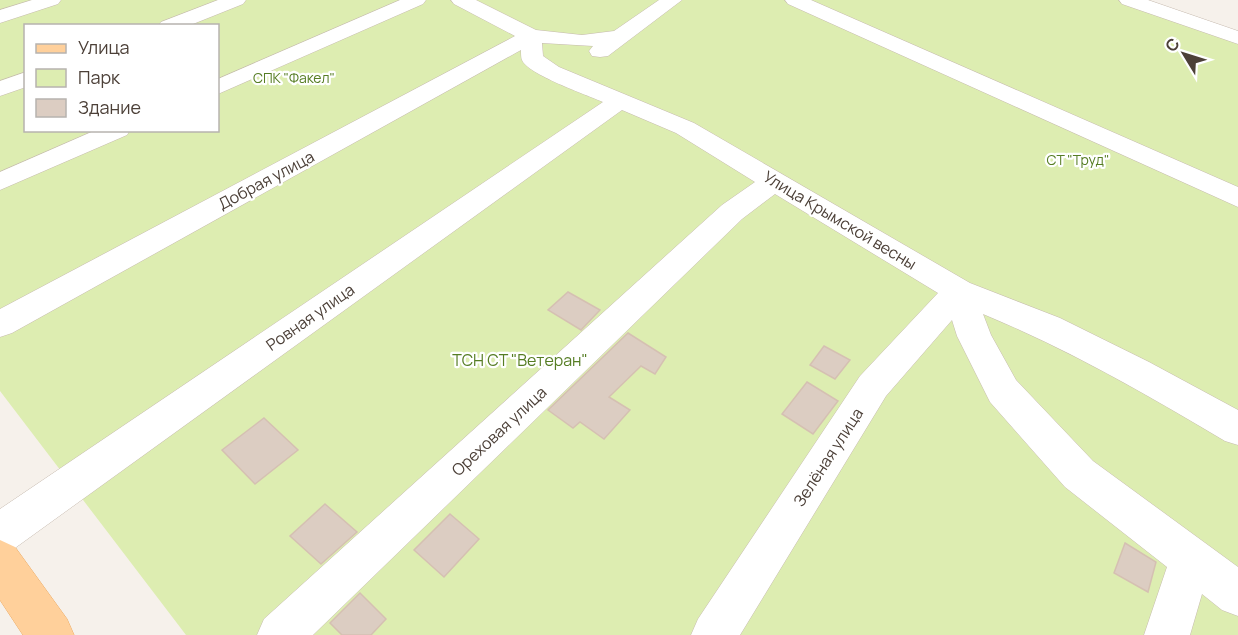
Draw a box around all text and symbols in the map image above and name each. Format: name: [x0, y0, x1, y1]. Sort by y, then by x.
legend: [24, 24, 219, 132]
north arrow: [1154, 24, 1214, 84]
text: С: [1160, 33, 1185, 56]
text: Улица: [78, 35, 130, 59]
text: Парк: [78, 65, 121, 89]
park label: СПК "Факел": [253, 68, 335, 87]
text: Здание: [78, 95, 141, 119]
street label: Добрая улица: [214, 145, 318, 215]
park label: СТ "Труд": [1047, 150, 1109, 169]
street label: Улица Крымской весны: [759, 165, 921, 275]
street label: Ровная улица: [261, 278, 359, 356]
park label: ТСН СТ "Ветеран": [452, 349, 588, 371]
street label: Ореховая улица: [447, 381, 551, 481]
street label: Зелёная улица: [788, 404, 868, 510]

